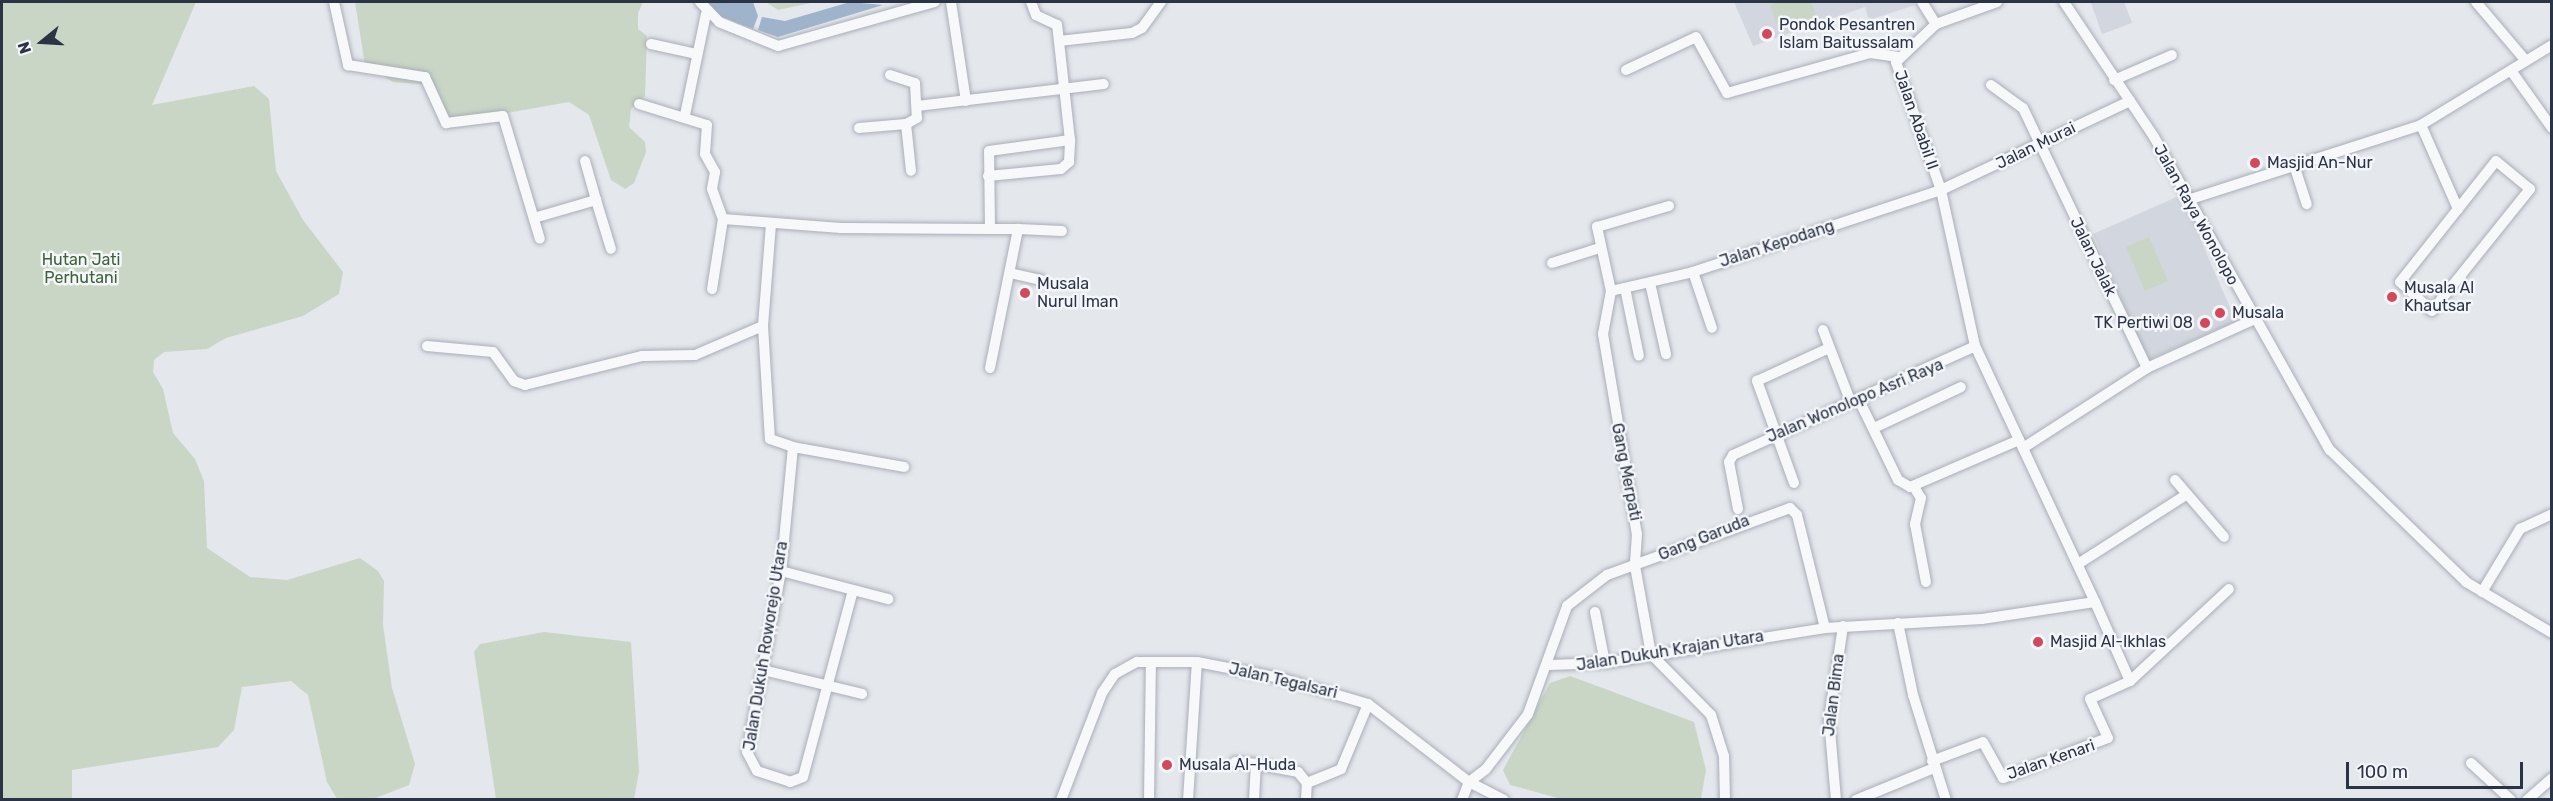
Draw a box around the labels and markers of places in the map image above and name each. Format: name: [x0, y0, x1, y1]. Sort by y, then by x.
place label: Pondok Pesantren Islam Baitussalam: [1779, 15, 1915, 53]
marker: Pondok Pesantren Islam Baitussalam: [1760, 27, 1774, 41]
place label: Masjid An-Nur: [2267, 153, 2373, 173]
marker: Masjid An-Nur: [2248, 156, 2262, 170]
place label: Musala Nurul Iman: [1037, 274, 1118, 312]
place label: Musala Al Khautsar: [2404, 278, 2475, 316]
marker: Musala Nurul Iman: [1018, 286, 1032, 300]
marker: Musala Al Khautsar: [2385, 290, 2399, 304]
place label: Musala: [2232, 303, 2284, 323]
marker: Musala: [2213, 306, 2227, 320]
place label: TK Pertiwi 08: [2094, 313, 2193, 333]
marker: TK Pertiwi 08: [2198, 316, 2212, 330]
place label: Masjid Al-Ikhlas: [2050, 632, 2167, 652]
marker: Masjid Al-Ikhlas: [2031, 635, 2045, 649]
place label: Musala Al-Huda: [1179, 755, 1297, 775]
marker: Musala Al-Huda: [1160, 758, 1174, 772]

